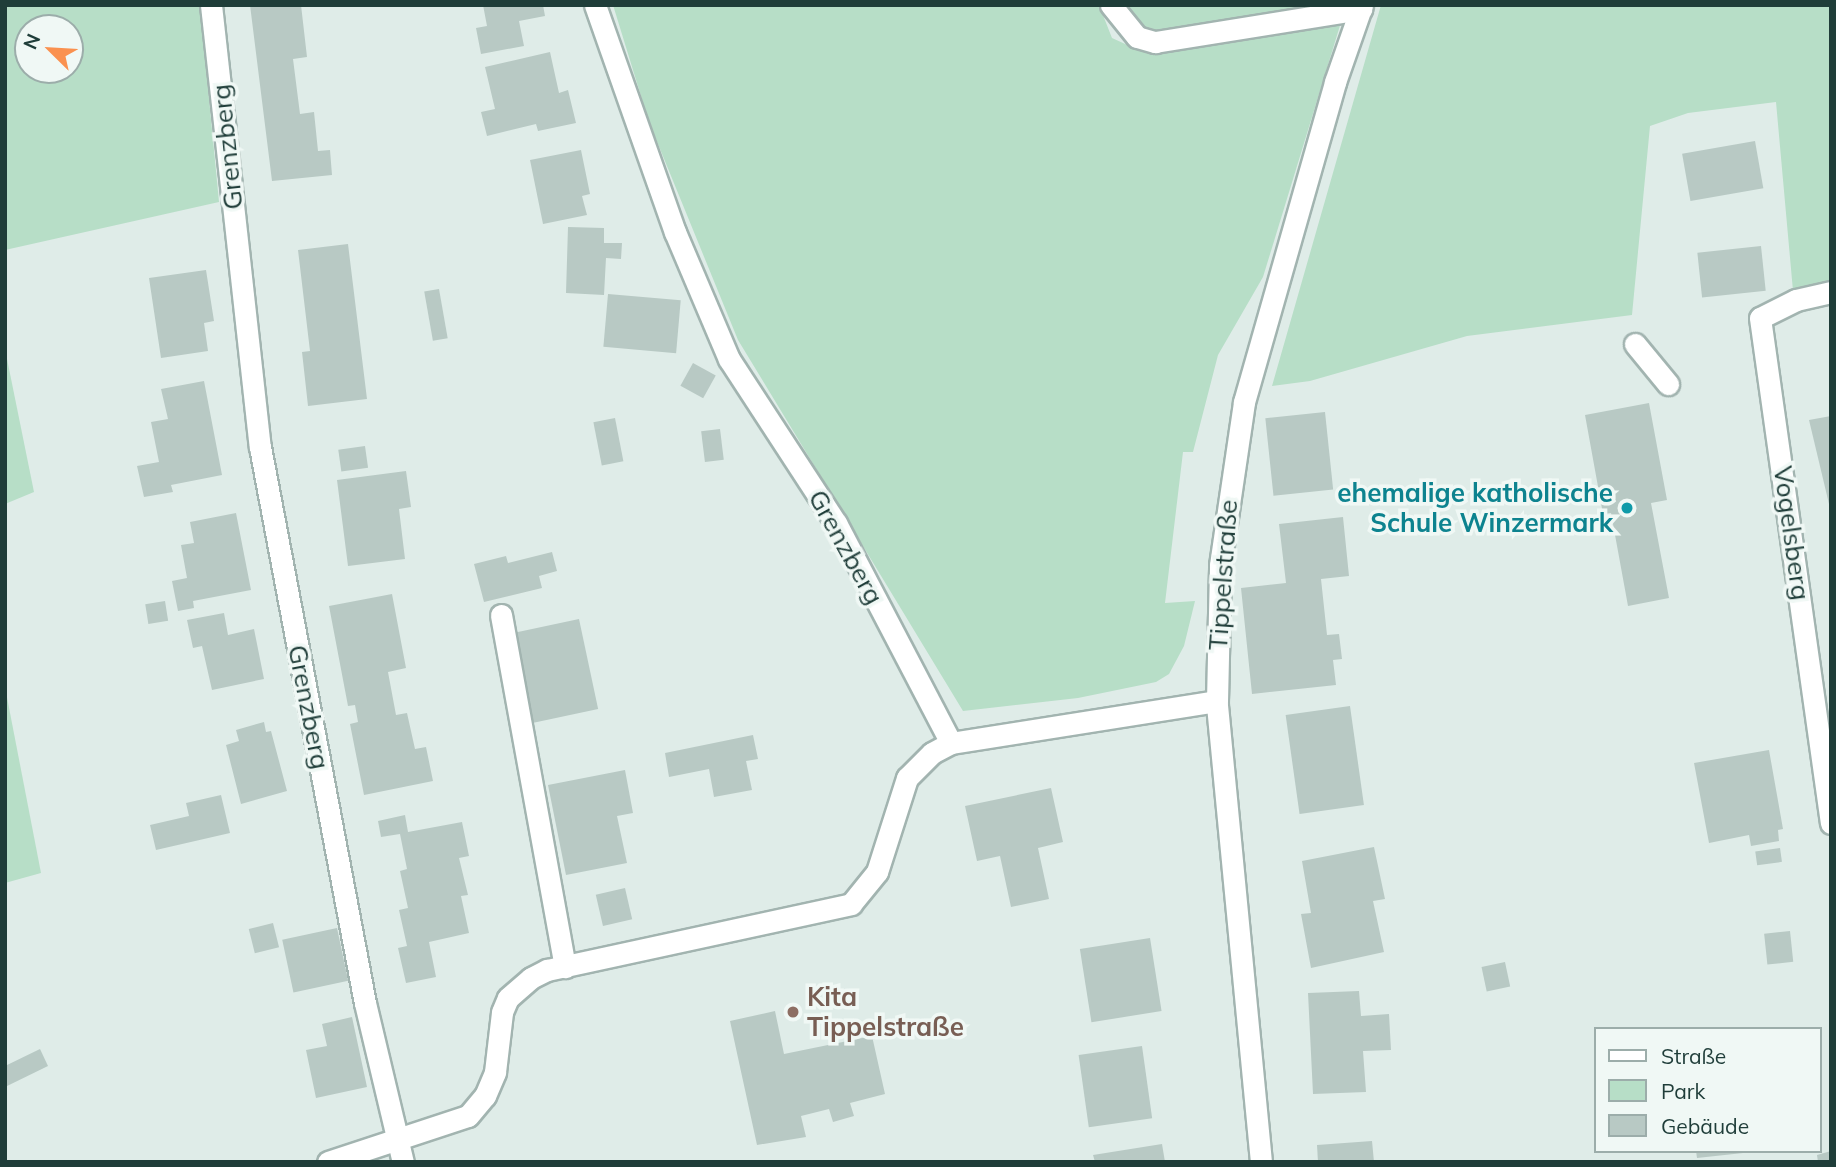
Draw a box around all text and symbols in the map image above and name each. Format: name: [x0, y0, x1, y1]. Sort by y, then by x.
north arrow: [14, 14, 84, 84]
text: N: [18, 30, 46, 53]
street label: Grenzberg: [205, 83, 249, 211]
street label: Vogelsberg: [1767, 464, 1817, 602]
place label: ehemalige katholische Schule Winzermark: [1337, 477, 1613, 538]
street label: Grenzberg: [802, 484, 890, 610]
street label: Tippelstraße: [1202, 499, 1244, 651]
marker: ehemalige katholische Schule Winzermark: [1619, 500, 1635, 516]
street label: Grenzberg: [282, 642, 336, 772]
place label: Kita Tippelstraße: [807, 981, 964, 1042]
marker: Kita Tippelstraße: [785, 1004, 801, 1020]
legend: [1594, 1027, 1822, 1153]
text: Straße: [1661, 1043, 1726, 1069]
text: Park: [1661, 1078, 1705, 1104]
text: Gebäude: [1661, 1113, 1749, 1139]

